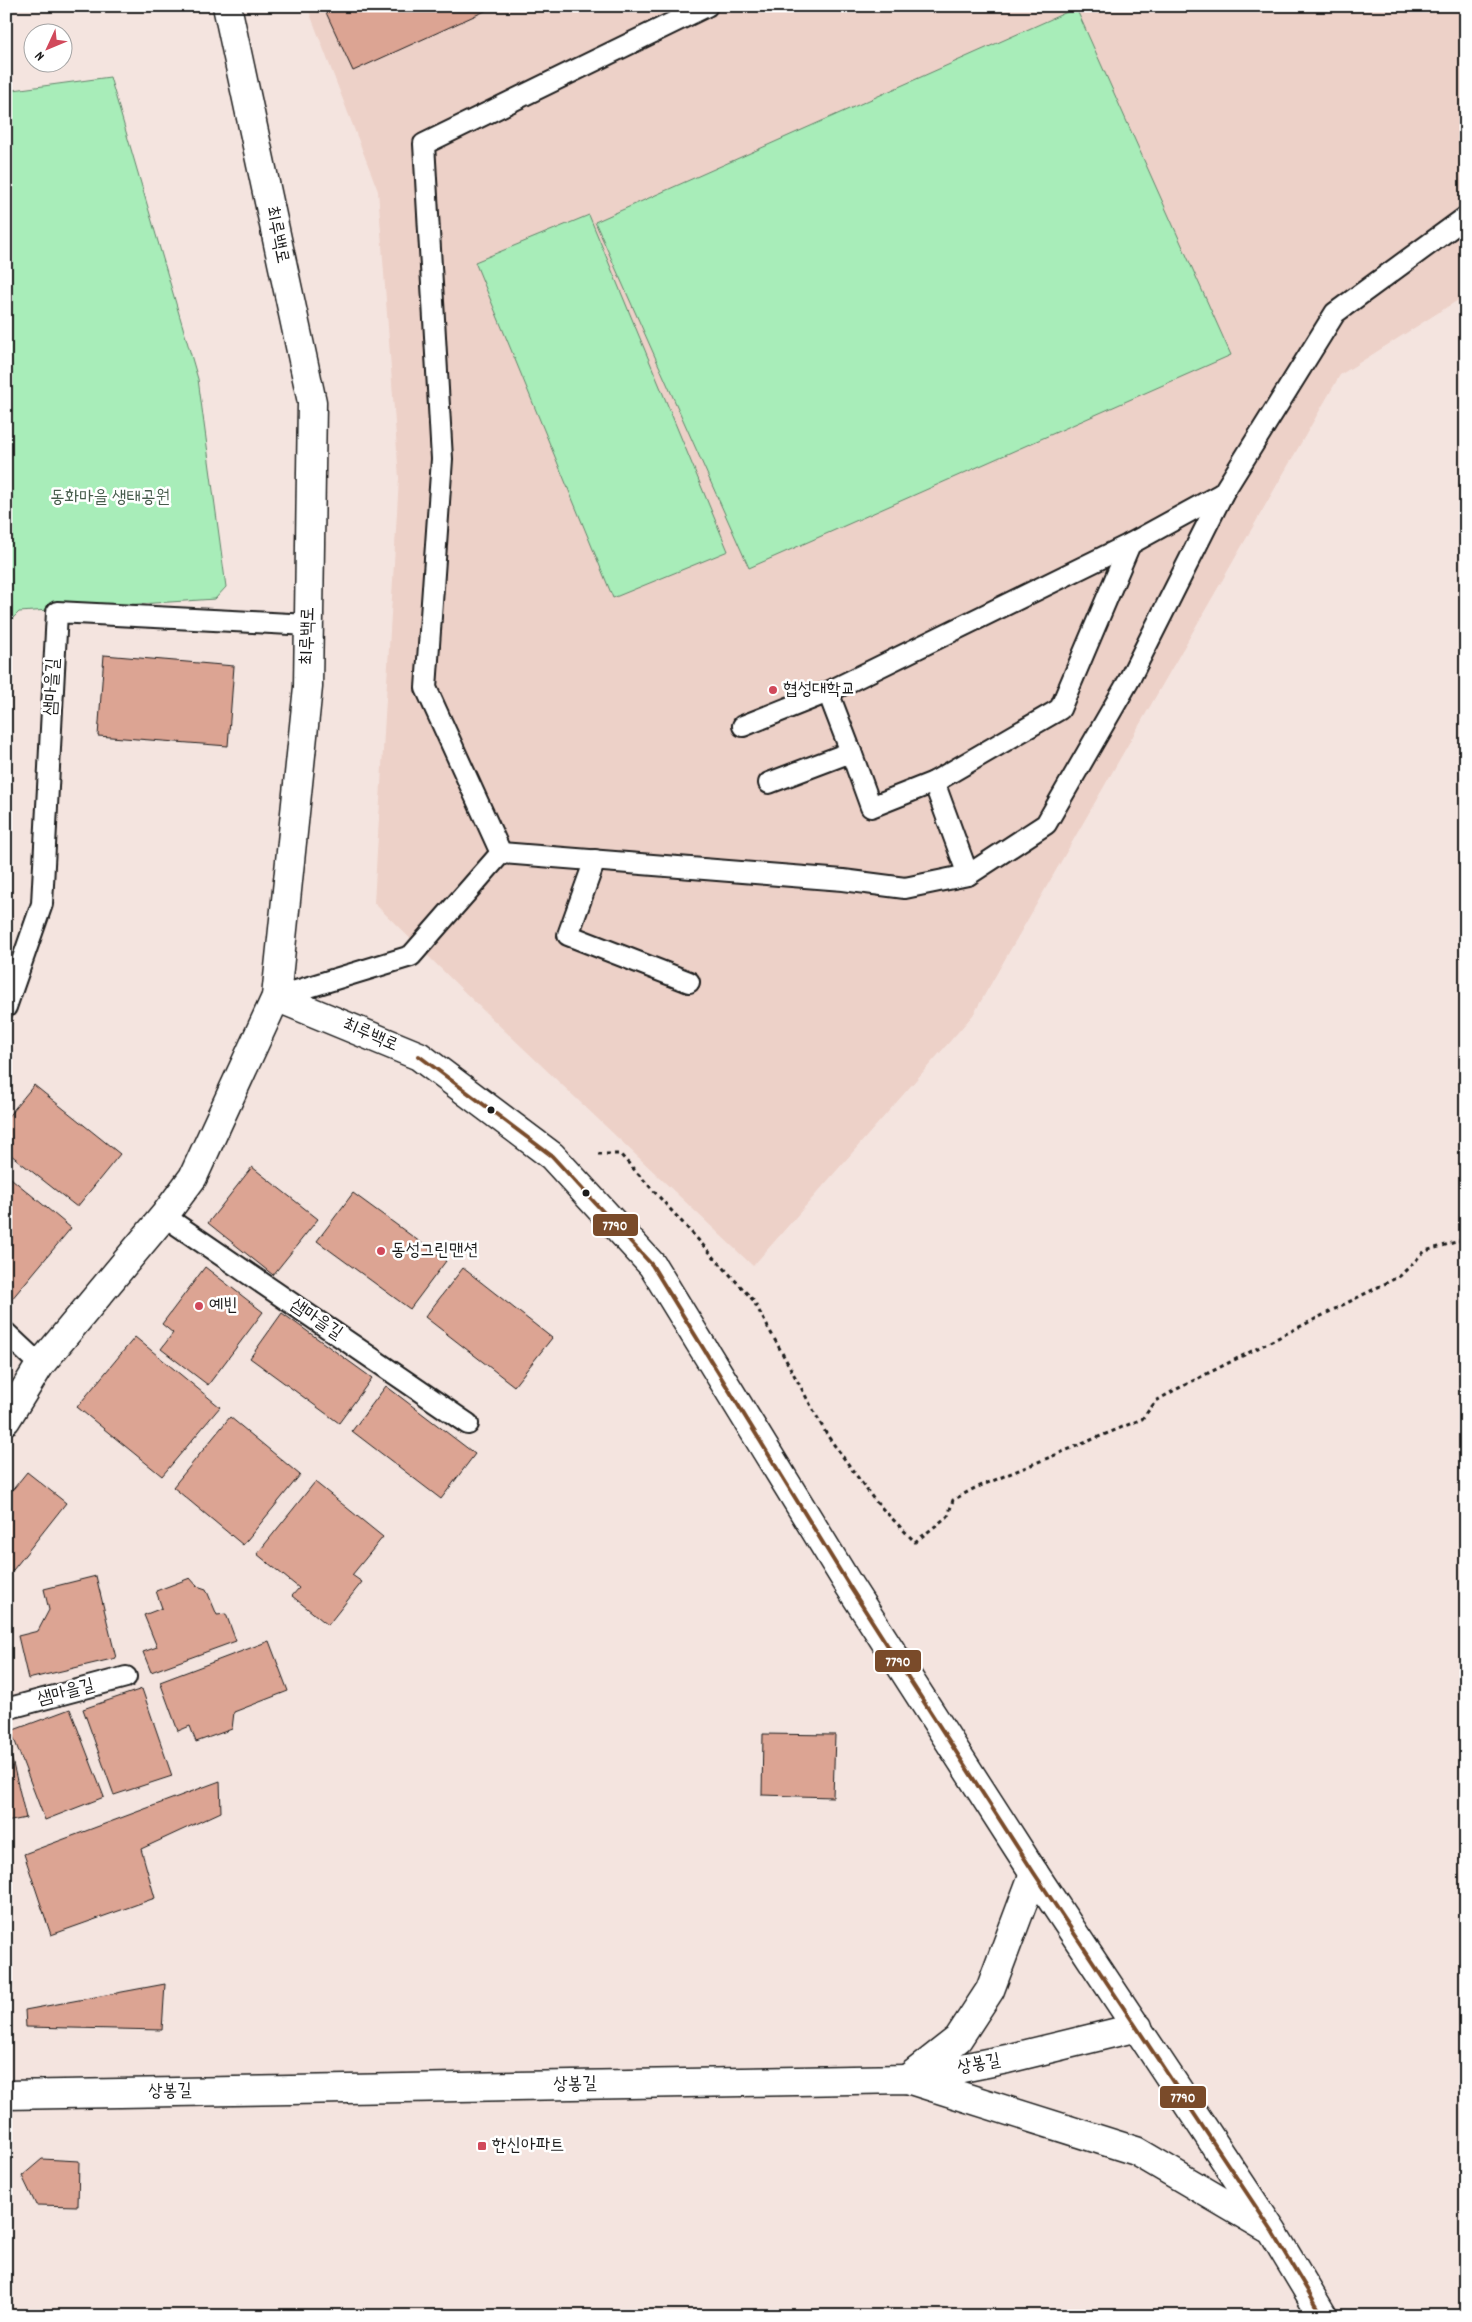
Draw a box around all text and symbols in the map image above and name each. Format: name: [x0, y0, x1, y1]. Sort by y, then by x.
north arrow: [22, 22, 72, 72]
text: N: [30, 46, 50, 65]
street label: 최루백로: [258, 204, 294, 266]
park label: 동화마을 생태공원: [50, 486, 170, 511]
street label: 최루백로: [296, 607, 322, 665]
street label: 샘마을길: [39, 657, 67, 717]
place label: 협성대학교: [783, 678, 855, 703]
marker: 협성대학교: [767, 684, 779, 696]
street label: 최루백로: [338, 1013, 402, 1059]
unlabelled marker: [486, 1105, 496, 1115]
unlabelled marker: [581, 1188, 591, 1198]
line badge: 7790: [592, 1213, 639, 1237]
text: 7790: [603, 1217, 627, 1237]
place label: 동성그린맨션: [391, 1239, 478, 1264]
marker: 동성그린맨션: [375, 1245, 387, 1257]
street label: 샘마을길: [285, 1293, 347, 1347]
place label: 예빈: [209, 1294, 238, 1319]
marker: 예빈: [193, 1300, 205, 1312]
line badge: 7790: [874, 1649, 922, 1673]
text: 7790: [886, 1653, 910, 1673]
street label: 샘마을길: [35, 1673, 98, 1713]
street label: 상봉길: [955, 2048, 1003, 2081]
street label: 상봉길: [553, 2072, 597, 2098]
street label: 상봉길: [148, 2079, 192, 2105]
line badge: 7790: [1159, 2085, 1207, 2109]
text: 7790: [1171, 2089, 1195, 2109]
place label: 한신아파트: [492, 2134, 564, 2159]
marker: 한신아파트: [476, 2140, 488, 2152]

